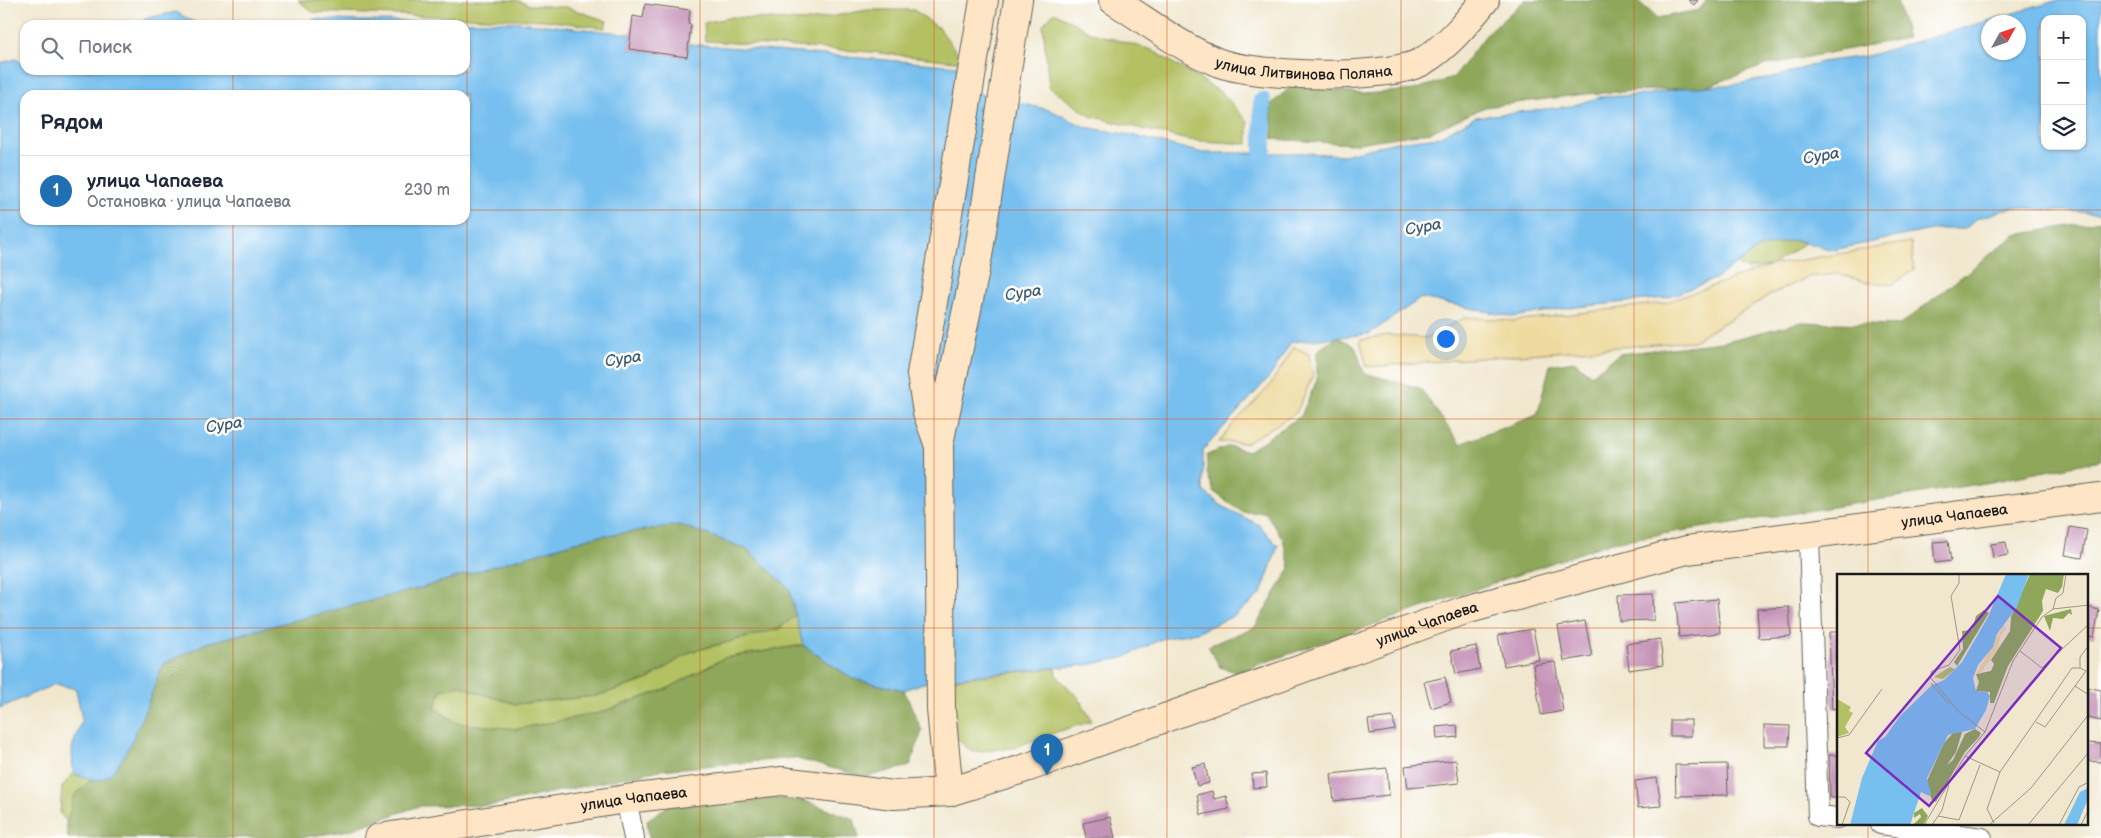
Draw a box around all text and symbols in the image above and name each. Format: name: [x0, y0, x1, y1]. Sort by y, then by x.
north arrow: [1981, 15, 2026, 60]
map controls: [2041, 15, 2086, 150]
button: +: [2041, 15, 2086, 60]
search box: [20, 20, 470, 75]
icon: search: [38, 34, 66, 62]
text: Поиск: [78, 36, 132, 59]
street label: улица Литвинова Поляна: [1213, 53, 1394, 85]
button: −: [2041, 60, 2086, 105]
button: layers: [2041, 105, 2086, 150]
text: Рядом: [40, 110, 103, 135]
water label: Сура: [1802, 144, 1841, 169]
text: улица Чапаева: [87, 170, 223, 193]
text: 1: [53, 181, 59, 200]
text: 230 m: [404, 181, 450, 200]
text: Остановка · улица Чапаева: [87, 193, 291, 212]
water label: Сура: [1404, 215, 1443, 240]
water label: Сура: [1004, 281, 1043, 306]
your location: [1433, 326, 1459, 352]
water label: Сура: [604, 347, 643, 372]
water label: Сура: [205, 413, 244, 438]
street label: улица Чапаева: [1900, 500, 2009, 532]
inset map: [1837, 574, 2088, 826]
street label: улица Чапаева: [1374, 598, 1481, 651]
pin: 1: [1031, 734, 1063, 775]
street label: улица Чапаева: [580, 783, 688, 816]

